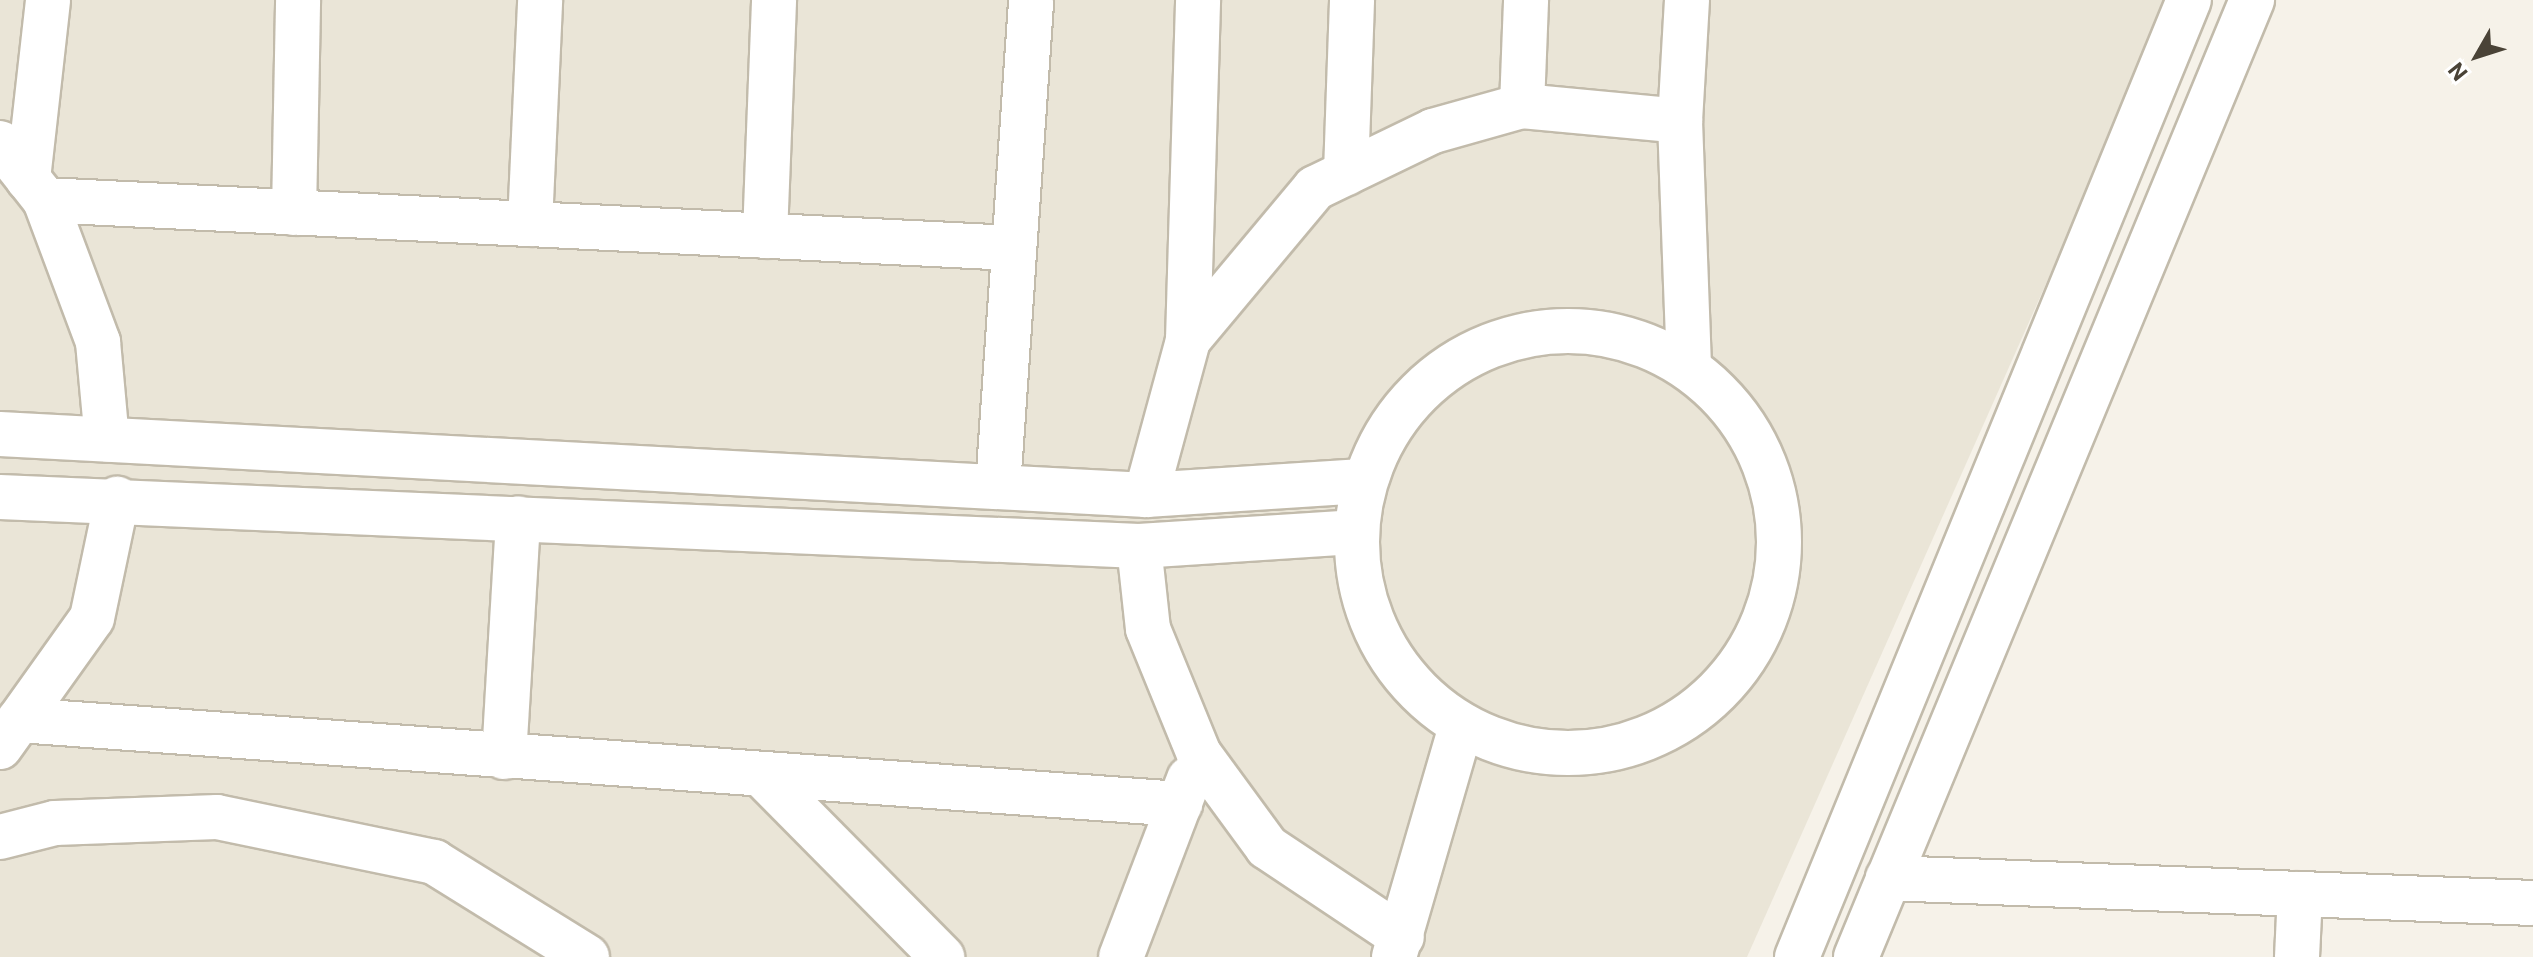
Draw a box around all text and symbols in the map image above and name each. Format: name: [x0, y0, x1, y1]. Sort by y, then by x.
north arrow: [2437, 16, 2517, 96]
text: N: [2443, 58, 2473, 85]

